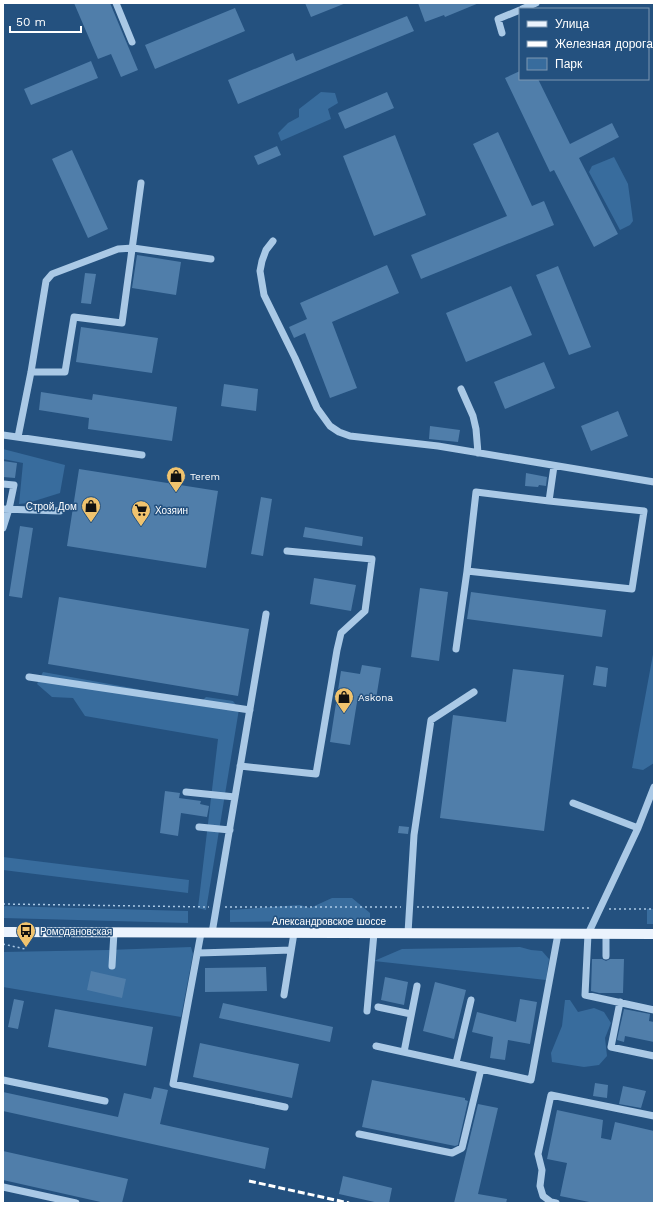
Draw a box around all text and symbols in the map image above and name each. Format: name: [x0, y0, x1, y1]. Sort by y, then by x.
scale bar: [10, 8, 81, 34]
legend: [519, 8, 649, 80]
text: 50 m: [16, 15, 46, 29]
text: Улица: [555, 17, 589, 31]
text: Железная дорога: [555, 37, 653, 51]
text: Парк: [555, 57, 583, 71]
shop icon: Terem: [165, 465, 187, 493]
place label: Terem: [190, 471, 220, 482]
shop icon: Строй Дом: [80, 495, 102, 523]
supermarket icon: Хозяин: [130, 499, 152, 527]
place label: Строй Дом: [26, 501, 77, 512]
place label: Хозяин: [155, 505, 188, 516]
shop icon: Askona: [333, 686, 355, 714]
place label: Askona: [358, 692, 393, 703]
street label: Александровское шоссе: [272, 916, 386, 927]
bus stop icon: Ромодановская: [15, 920, 37, 948]
place label: Ромодановская: [40, 926, 112, 937]

